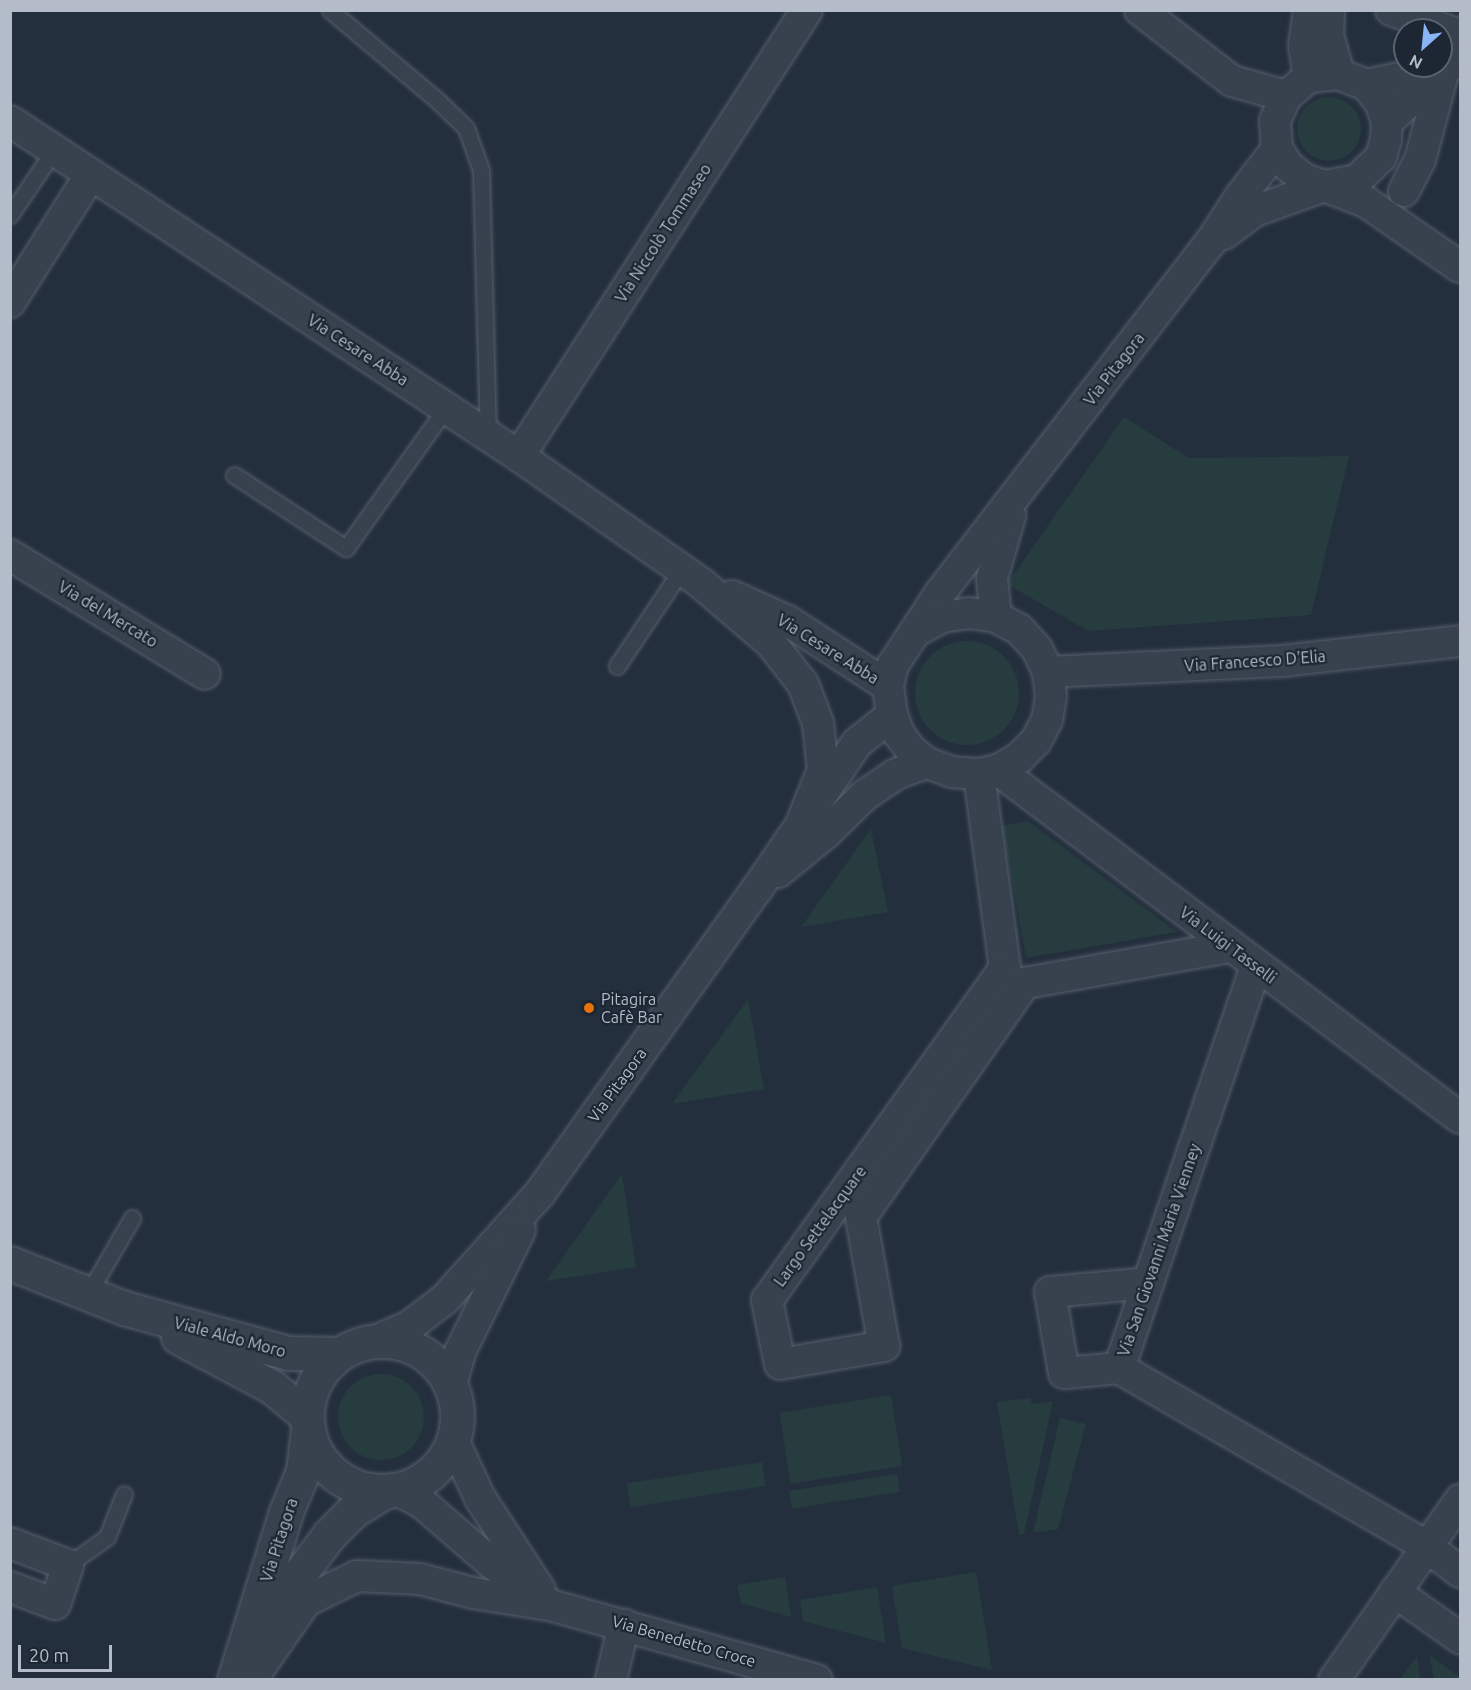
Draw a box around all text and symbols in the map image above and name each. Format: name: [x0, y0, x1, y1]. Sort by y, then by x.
north arrow: [1393, 18, 1453, 78]
text: N: [1406, 52, 1425, 73]
street label: Via Niccolò Tommaseo: [611, 160, 715, 306]
street label: Via Cesare Abba: [304, 310, 412, 390]
street label: Via Pitagora: [1080, 329, 1148, 409]
street label: Via del Mercato: [55, 577, 161, 651]
street label: Via Cesare Abba: [774, 610, 882, 688]
street label: Via Francesco D'Elia: [1184, 646, 1326, 676]
street label: Via Luigi Tasselli: [1176, 902, 1280, 988]
place label: Pitagira Cafè Bar: [601, 989, 662, 1027]
marker: Pitagira Cafè Bar: [582, 1001, 596, 1015]
street label: Via Pitagora: [584, 1044, 650, 1126]
street label: Via San Giovanni Maria Vienney: [1114, 1141, 1204, 1359]
street label: Largo Settelacquare: [770, 1162, 870, 1290]
street label: Viale Aldo Moro: [172, 1313, 288, 1361]
street label: Via Pitagora: [256, 1496, 302, 1584]
street label: Via Benedetto Croce: [610, 1611, 758, 1671]
scale bar: [21, 1633, 116, 1671]
text: 20 m: [29, 1645, 69, 1665]

